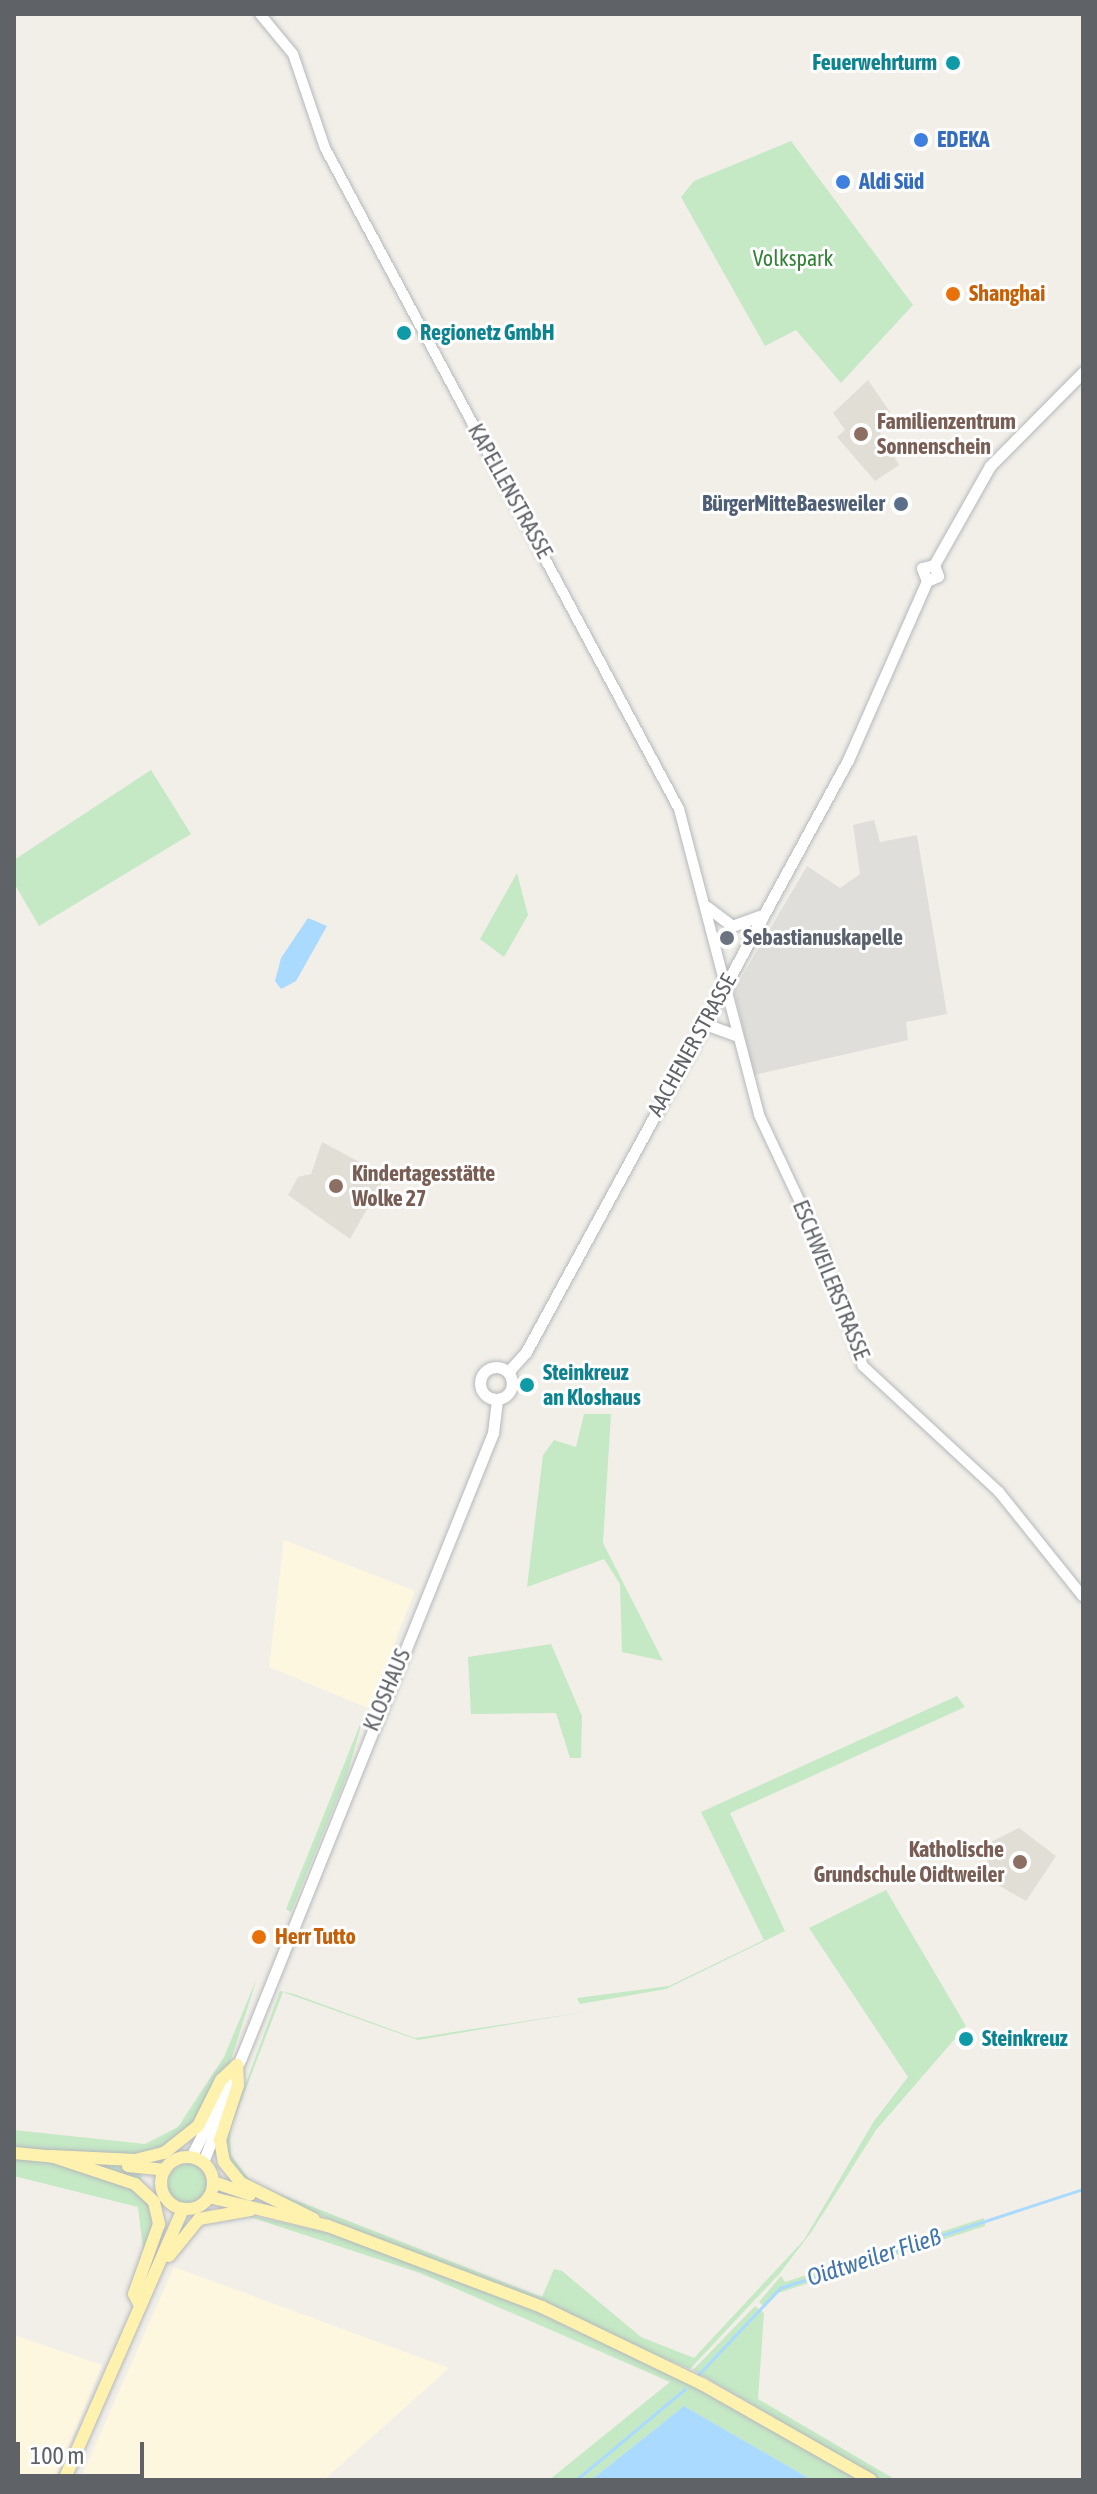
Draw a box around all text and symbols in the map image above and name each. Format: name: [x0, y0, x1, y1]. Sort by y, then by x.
place label: Feuerwehrturm: [812, 50, 937, 76]
marker: Feuerwehrturm: [944, 54, 962, 72]
place label: EDEKA: [937, 127, 990, 153]
marker: EDEKA: [912, 131, 930, 149]
place label: Aldi Süd: [859, 169, 924, 195]
marker: Aldi Süd: [834, 173, 852, 191]
park label: Volkspark: [753, 246, 833, 272]
place label: Shanghai: [969, 281, 1045, 307]
marker: Shanghai: [944, 285, 962, 303]
place label: Regionetz GmbH: [420, 320, 554, 346]
marker: Regionetz GmbH: [395, 324, 413, 342]
place label: Familienzentrum Sonnenschein: [877, 408, 1016, 460]
street label: KAPELLENSTRASSE: [462, 419, 558, 563]
marker: Familienzentrum Sonnenschein: [852, 425, 870, 443]
place label: BürgerMitteBaesweiler: [702, 491, 885, 517]
marker: BürgerMitteBaesweiler: [892, 495, 910, 513]
place label: Sebastianuskapelle: [743, 925, 903, 951]
marker: Sebastianuskapelle: [718, 929, 736, 947]
street label: AACHENER STRASSE: [642, 969, 742, 1121]
place label: Kindertagesstätte Wolke 27: [352, 1160, 495, 1212]
marker: Kindertagesstätte Wolke 27: [327, 1177, 345, 1195]
street label: ESCHWEILERSTRASSE: [787, 1196, 875, 1364]
place label: Steinkreuz an Kloshaus: [543, 1359, 641, 1410]
marker: Steinkreuz an Kloshaus: [518, 1376, 536, 1394]
street label: KLOSHAUS: [358, 1645, 416, 1735]
place label: Katholische Grundschule Oidtweiler: [814, 1836, 1004, 1888]
marker: Katholische Grundschule Oidtweiler: [1011, 1853, 1029, 1871]
place label: Herr Tutto: [275, 1924, 356, 1950]
marker: Herr Tutto: [250, 1928, 268, 1946]
place label: Steinkreuz: [982, 2026, 1068, 2052]
marker: Steinkreuz: [957, 2030, 975, 2048]
water label: Oidtweiler Fließ: [803, 2222, 945, 2292]
scale bar: [20, 2426, 148, 2476]
text: 100 m: [30, 2442, 84, 2469]

